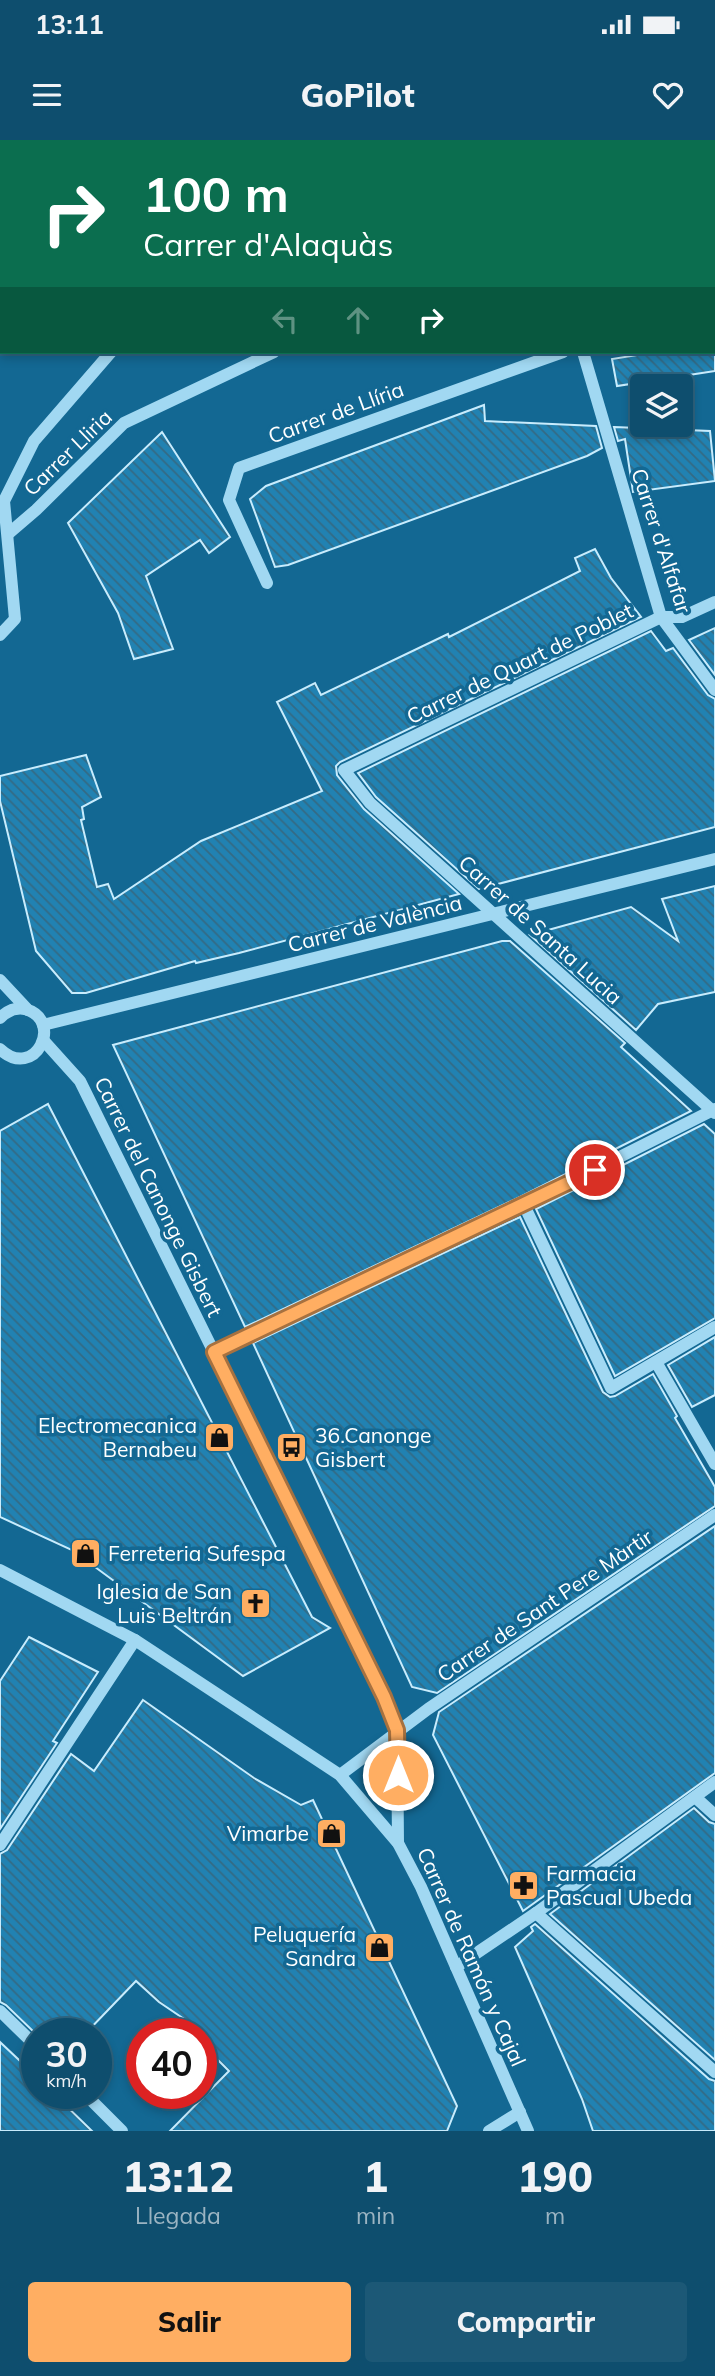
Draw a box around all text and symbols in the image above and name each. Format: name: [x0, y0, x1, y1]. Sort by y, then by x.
text: 13:11: [35, 8, 104, 41]
text: GoPilot: [300, 75, 415, 115]
icon: menu: [28, 76, 66, 114]
icon: heart: [649, 76, 687, 114]
text: 100 m: [143, 163, 289, 224]
icon: right: [28, 168, 119, 259]
text: Carrer d'Alaquàs: [143, 224, 393, 264]
icon: left: [266, 301, 304, 339]
icon: ahead: [339, 301, 377, 339]
icon: right: [412, 301, 450, 339]
map controls: [630, 374, 693, 437]
button: layers: [630, 374, 693, 437]
street label: Carrer de Llíria: [264, 375, 407, 449]
street label: Carrer Lliria: [18, 404, 117, 501]
street label: Carrer d'Alfafar: [626, 465, 698, 617]
street label: Carrer de Quart de Poblet: [402, 597, 637, 729]
street label: Carrer de Santa Lucia: [454, 849, 628, 1009]
street label: Carrer de València: [285, 889, 465, 957]
street label: Carrer del Canonge Gisbert: [89, 1072, 228, 1321]
pin: [565, 1140, 625, 1200]
icon: arrive: [576, 1151, 614, 1189]
place label: Electromecanica Bernabeu: [38, 1412, 197, 1462]
shop icon: Electromecanica Bernabeu: [203, 1421, 237, 1455]
place label: 36.Canonge Gisbert: [315, 1422, 432, 1472]
bus stop icon: 36.Canonge Gisbert: [275, 1431, 309, 1465]
street label: Carrer de Sant Pere Màrtir: [432, 1523, 657, 1687]
shop icon: Ferreteria Sufespa: [68, 1537, 102, 1571]
place label: Ferreteria Sufespa: [108, 1540, 286, 1566]
place label: Iglesia de San Luis Beltrán: [96, 1578, 232, 1628]
church icon: Iglesia de San Luis Beltrán: [238, 1587, 272, 1621]
position arrow: [361, 1738, 435, 1812]
shop icon: Vimarbe: [315, 1817, 349, 1851]
place label: Vimarbe: [227, 1820, 309, 1846]
street label: Carrer de Ramón y Cajal: [412, 1843, 532, 2070]
place label: Farmacia Pascual Ubeda: [546, 1860, 692, 1910]
pharmacy icon: Farmacia Pascual Ubeda: [506, 1869, 540, 1903]
place label: Peluquería Sandra: [253, 1921, 356, 1971]
shop icon: Peluquería Sandra: [362, 1930, 396, 1964]
speed limit sign: 40: [126, 2018, 217, 2109]
text: 30: [45, 2032, 88, 2076]
text: km/h: [46, 2069, 87, 2092]
text: 13:12: [122, 2150, 234, 2203]
text: 1: [363, 2150, 388, 2203]
text: 190: [517, 2150, 593, 2203]
text: Llegada: [135, 2201, 221, 2230]
text: min: [356, 2201, 395, 2230]
text: m: [545, 2201, 565, 2230]
button: Salir: [28, 2282, 351, 2362]
button: Compartir: [365, 2282, 687, 2362]

